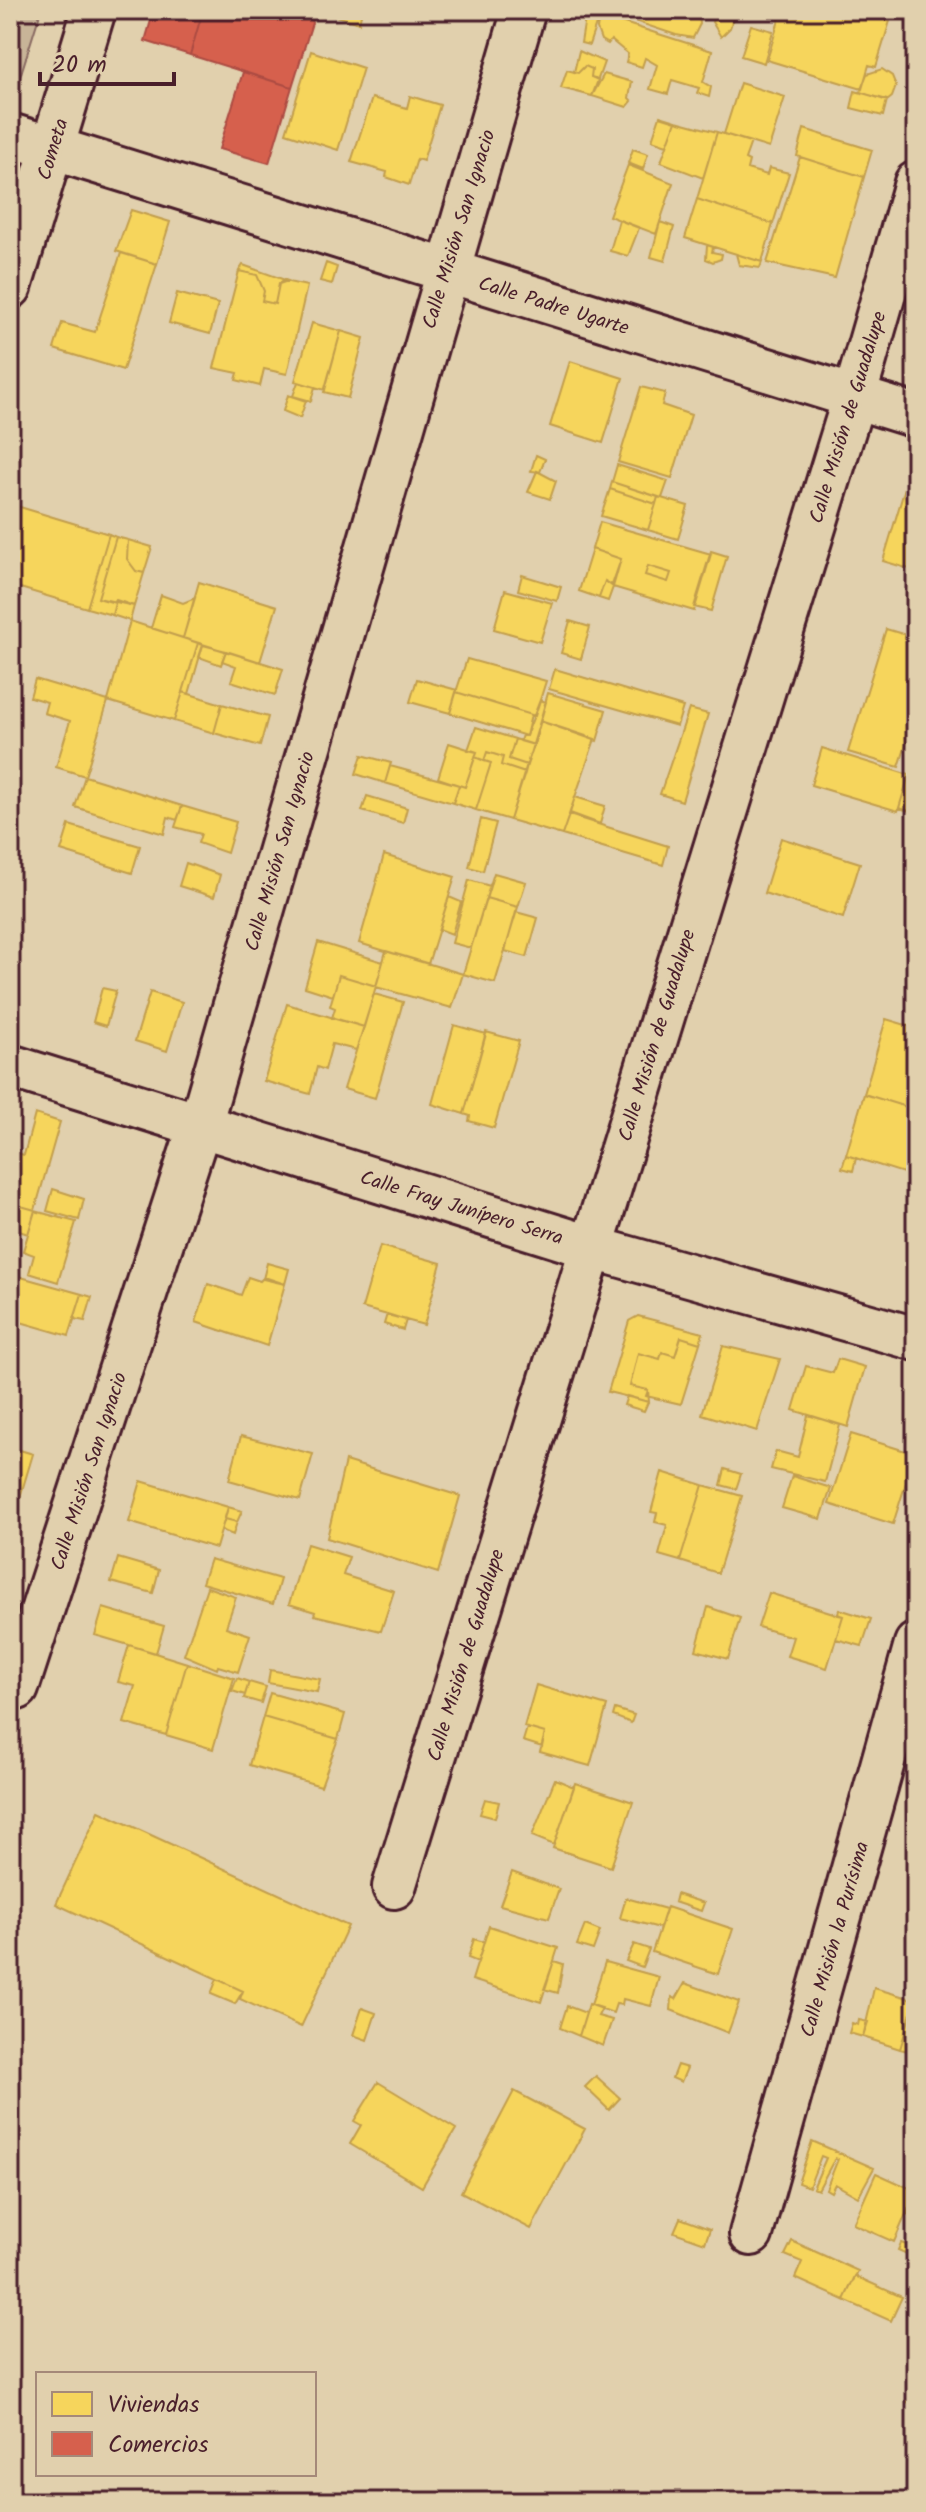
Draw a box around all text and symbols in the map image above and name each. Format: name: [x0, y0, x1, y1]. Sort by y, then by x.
scale bar: [40, 36, 174, 86]
text: 20 m: [52, 46, 107, 85]
street label: Cometa: [29, 115, 78, 184]
street label: Calle Misión San Ignacio: [414, 126, 505, 333]
street label: Calle Padre Ugarte: [474, 269, 633, 345]
street label: Calle Misión de Guadalupe: [801, 308, 896, 528]
street label: Calle Misión San Ignacio: [237, 748, 325, 955]
street label: Calle Misión de Guadalupe: [610, 926, 705, 1146]
street label: Calle Fray Junípero Serra: [356, 1163, 567, 1255]
street label: Calle Misión San Ignacio: [43, 1368, 137, 1575]
street label: Calle Misión de Guadalupe: [419, 1546, 514, 1766]
street label: Calle Misión la Purísima: [793, 1838, 879, 2041]
legend: [36, 2372, 316, 2476]
text: Viviendas: [108, 2386, 199, 2425]
text: Comercios: [108, 2426, 209, 2465]

